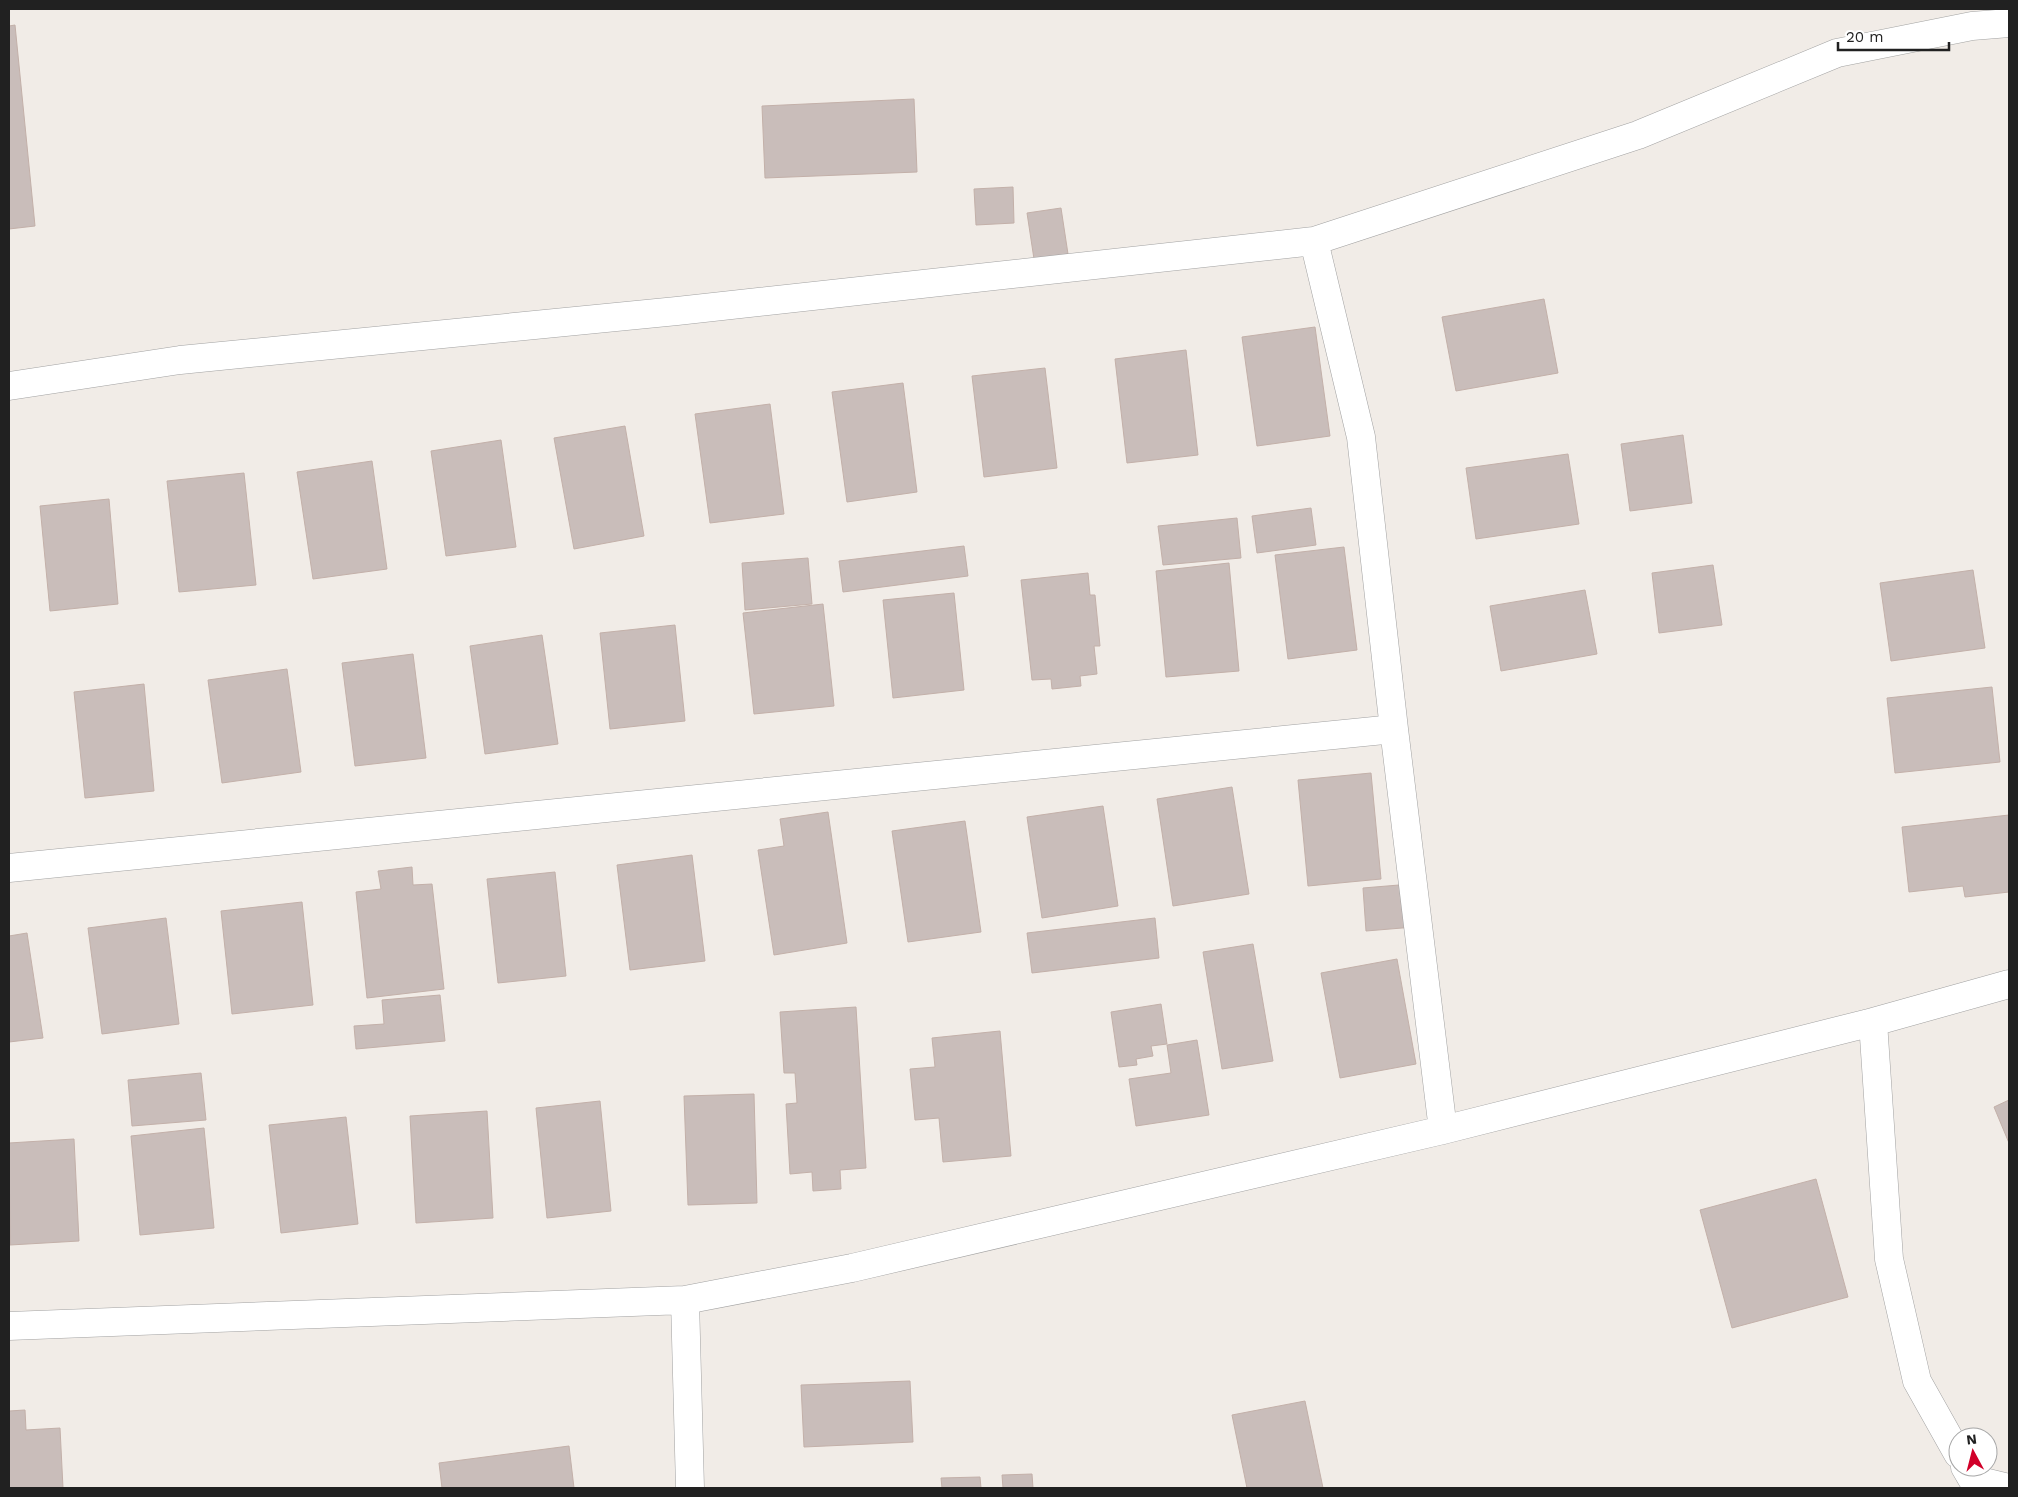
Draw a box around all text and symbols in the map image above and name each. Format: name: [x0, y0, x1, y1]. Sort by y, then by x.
scale bar: [1838, 20, 1949, 52]
text: 20 m: [1846, 28, 1884, 46]
north arrow: [1948, 1427, 1998, 1477]
text: N: [1965, 1431, 1978, 1448]

